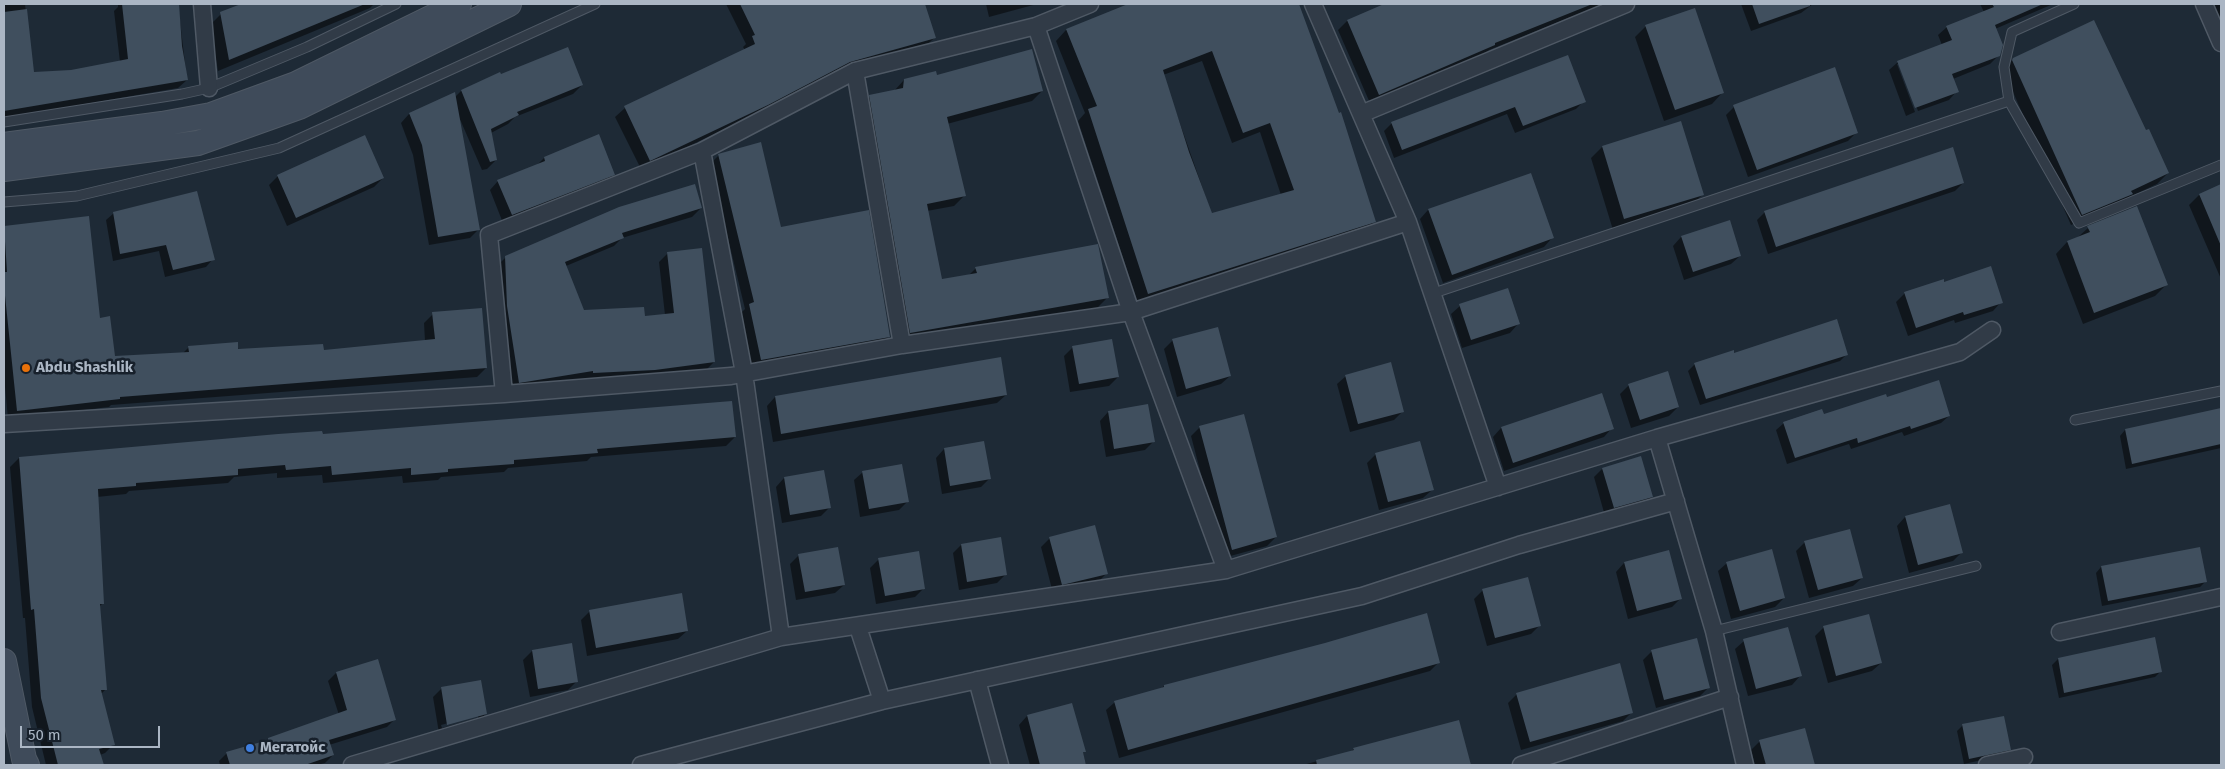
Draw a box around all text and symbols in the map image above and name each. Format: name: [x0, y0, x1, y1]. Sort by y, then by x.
place label: Abdu Shashlik: [36, 359, 133, 377]
marker: Abdu Shashlik: [20, 362, 32, 374]
scale bar: [22, 716, 162, 748]
text: 50 m: [28, 726, 61, 744]
place label: Мегатойс: [260, 739, 325, 757]
marker: Мегатойс: [244, 742, 256, 754]

